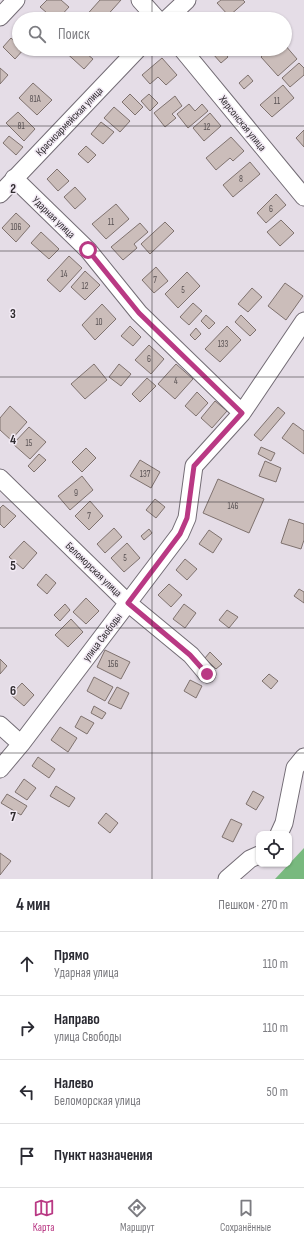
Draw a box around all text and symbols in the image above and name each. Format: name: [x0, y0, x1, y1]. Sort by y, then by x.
search box: [12, 12, 292, 56]
icon: search: [26, 23, 48, 45]
text: Поиск: [58, 25, 90, 44]
street label: Красноармейская улица: [33, 84, 106, 159]
street label: Херсонская улица: [216, 92, 269, 154]
house number: 81А: [29, 94, 41, 105]
house number: 11: [274, 96, 281, 107]
house number: 81: [17, 121, 25, 132]
house number: 12: [204, 122, 211, 133]
house number: 8: [239, 174, 243, 185]
text: 2: [10, 181, 16, 197]
street label: Ударная улица: [29, 194, 78, 241]
house number: 6: [269, 204, 273, 215]
house number: 11: [108, 217, 115, 228]
house number: 106: [10, 222, 22, 233]
route start: [79, 241, 97, 259]
house number: 14: [61, 269, 68, 280]
house number: 7: [153, 275, 157, 286]
house number: 12: [82, 281, 89, 292]
house number: 5: [181, 285, 185, 296]
text: 3: [10, 306, 16, 322]
house number: 10: [95, 317, 103, 328]
house number: 133: [218, 339, 229, 350]
house number: 6: [147, 354, 151, 365]
house number: 4: [174, 376, 178, 387]
text: 4: [10, 432, 16, 448]
house number: 15: [26, 438, 33, 449]
house number: 137: [140, 469, 151, 480]
house number: 9: [74, 488, 78, 499]
house number: 146: [228, 501, 238, 512]
house number: 7: [87, 511, 91, 522]
street label: Беломорская улица: [63, 539, 125, 599]
house number: 5: [123, 553, 127, 564]
text: 5: [10, 558, 16, 574]
street label: улица Свободы: [80, 611, 125, 664]
house number: 156: [108, 659, 118, 670]
route end: [198, 665, 216, 683]
text: 6: [10, 683, 16, 699]
text: 7: [10, 809, 16, 825]
map controls: [256, 831, 292, 867]
button: locate: [256, 831, 292, 867]
text: 4 мин: [16, 895, 50, 915]
text: Пешком · 270 m: [218, 897, 288, 913]
text: Прямо: [54, 946, 89, 965]
icon: ahead: [16, 953, 38, 975]
text: 110 m: [263, 956, 288, 972]
text: Ударная улица: [54, 965, 119, 981]
text: Направо: [54, 1010, 100, 1029]
icon: right: [16, 1017, 38, 1039]
text: 110 m: [263, 1020, 288, 1036]
text: улица Свободы: [54, 1029, 122, 1045]
text: Налево: [54, 1074, 94, 1093]
icon: left: [16, 1081, 38, 1103]
text: 50 m: [267, 1084, 288, 1100]
text: Беломорская улица: [54, 1093, 141, 1109]
icon: arrive: [16, 1145, 38, 1167]
text: Пункт назначения: [54, 1146, 152, 1165]
tab: Карта: [33, 1197, 55, 1234]
tab: Маршрут: [120, 1197, 155, 1234]
tab: Сохранённые: [220, 1197, 271, 1234]

